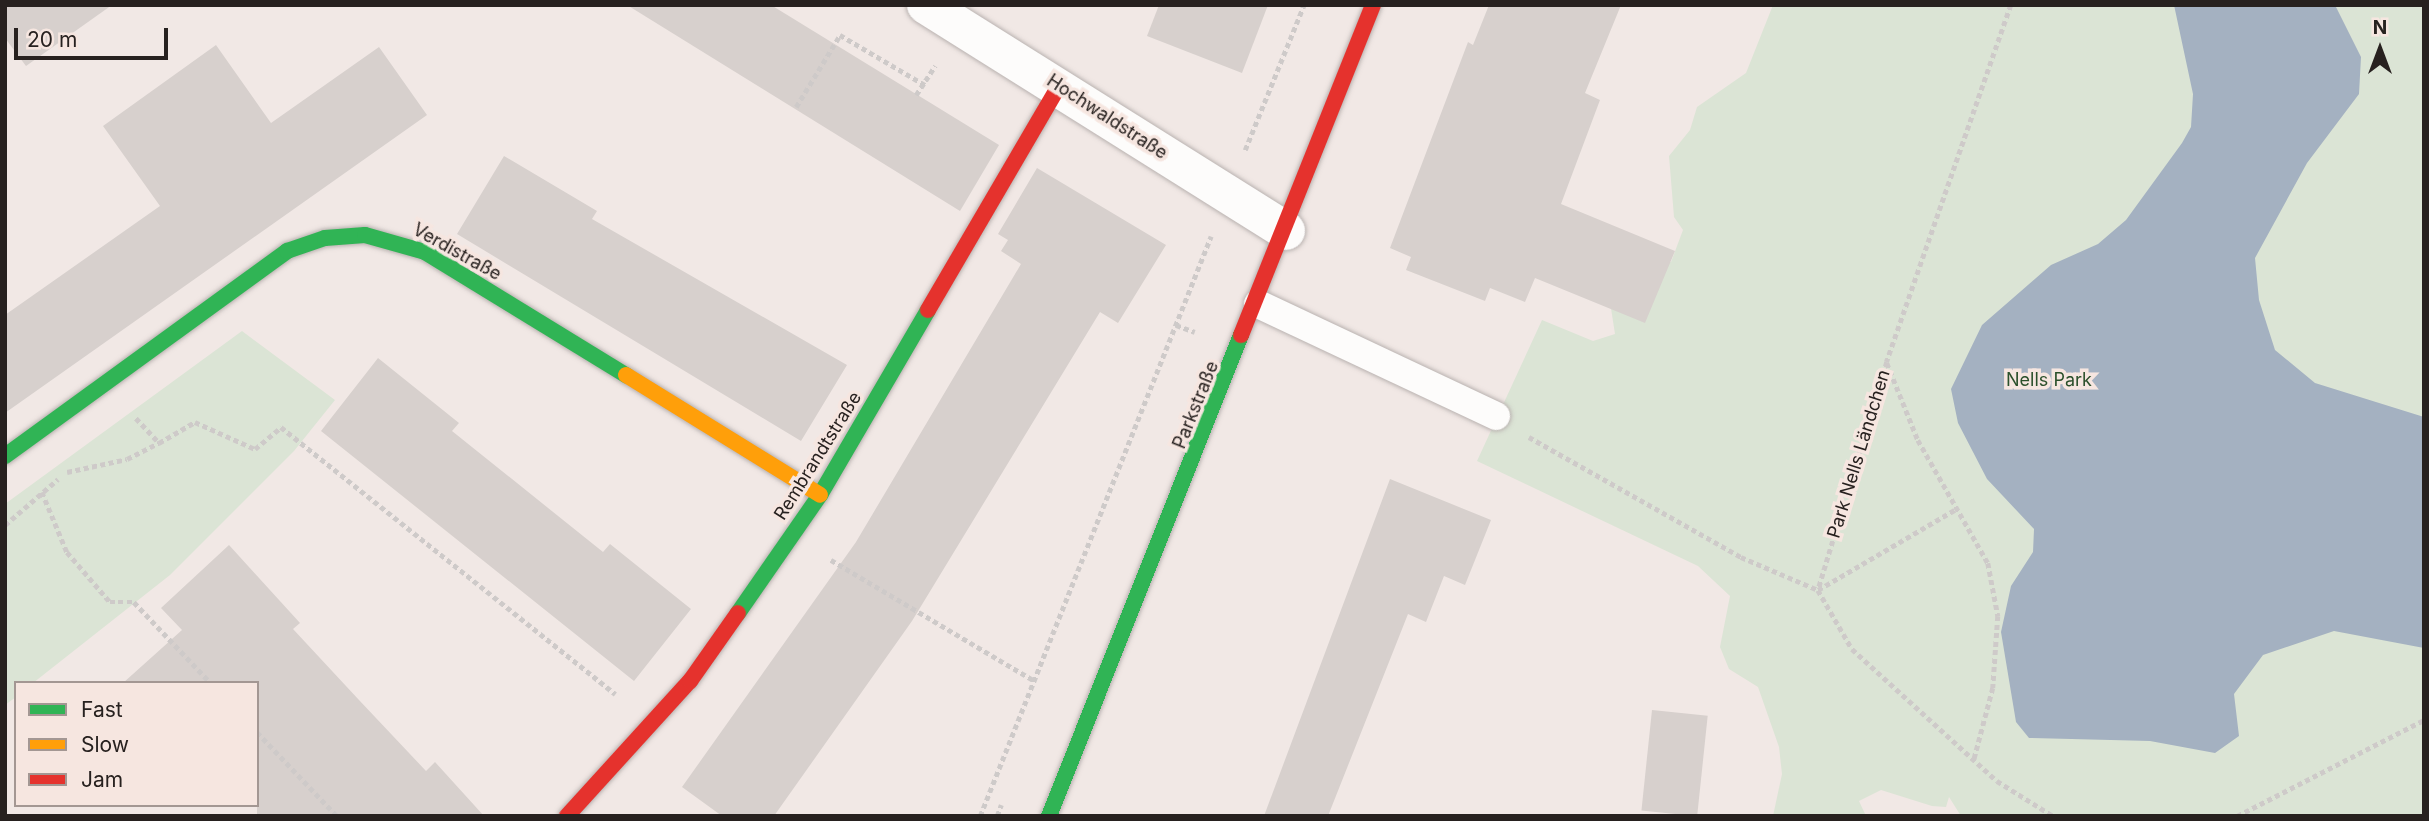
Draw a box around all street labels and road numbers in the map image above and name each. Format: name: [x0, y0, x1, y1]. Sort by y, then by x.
street label: Hochwaldstraße: [1043, 70, 1171, 164]
street label: Verdistraße: [409, 219, 505, 285]
street label: Parkstraße: [1169, 358, 1223, 452]
street label: Park Nells Ländchen: [1823, 367, 1895, 541]
street label: Rembrandtstraße: [770, 388, 866, 524]

